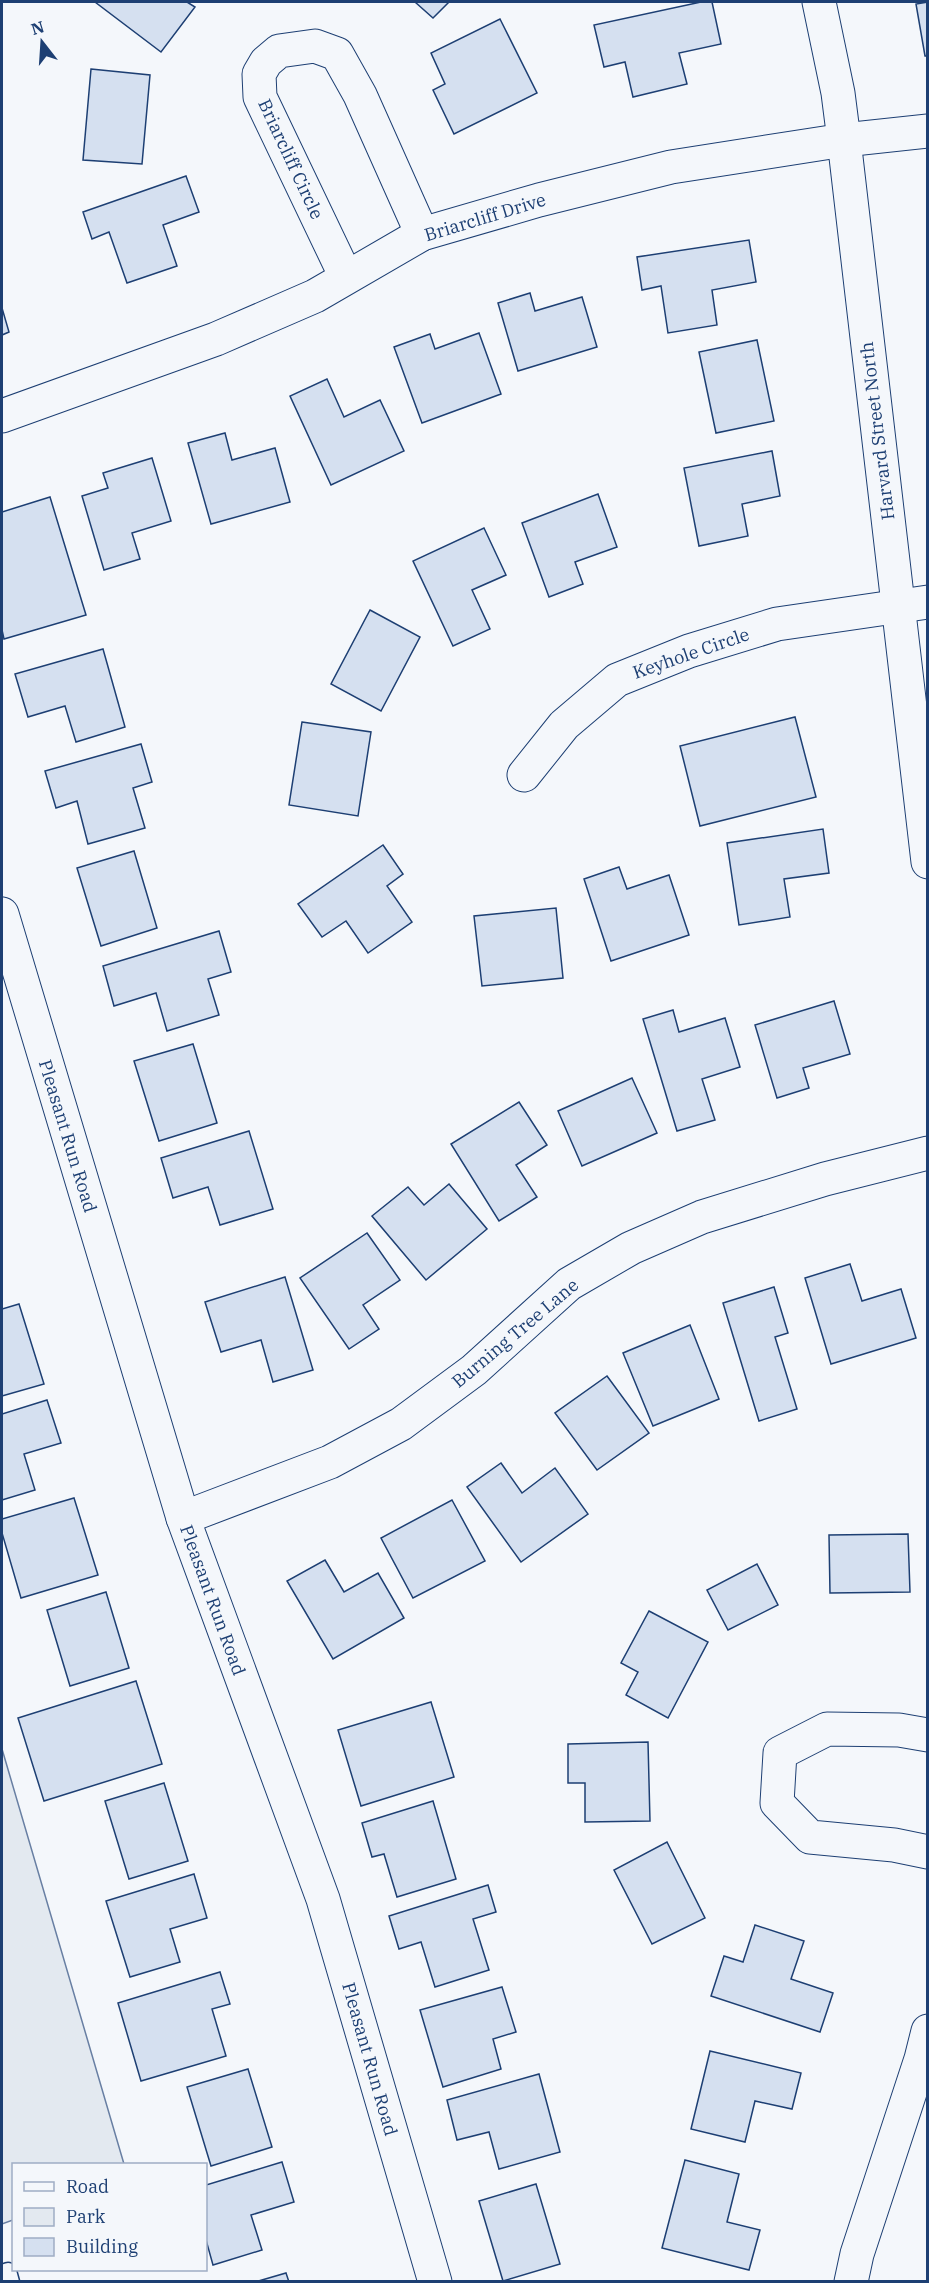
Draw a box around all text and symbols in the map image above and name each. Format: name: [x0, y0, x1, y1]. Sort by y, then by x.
north arrow: [12, 12, 72, 72]
text: N: [29, 16, 47, 39]
street label: Briarcliff Circle: [253, 95, 329, 223]
street label: Briarcliff Drive: [421, 188, 549, 246]
street label: Harvard Street North: [855, 341, 899, 521]
street label: Keyhole Circle: [630, 622, 752, 684]
street label: Pleasant Run Road: [34, 1057, 102, 1215]
street label: Burning Tree Lane: [447, 1273, 583, 1393]
street label: Pleasant Run Road: [175, 1521, 251, 1679]
street label: Pleasant Run Road: [337, 1980, 403, 2138]
legend: [12, 2163, 207, 2271]
text: Road: [66, 2175, 109, 2198]
text: Park: [66, 2205, 106, 2228]
text: Building: [66, 2235, 138, 2258]

